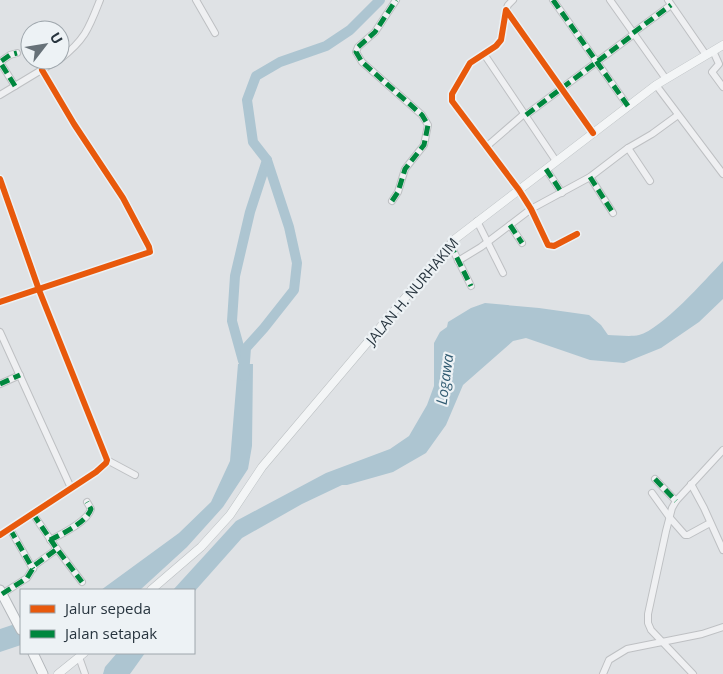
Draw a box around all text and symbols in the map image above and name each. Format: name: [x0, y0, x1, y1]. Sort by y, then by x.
north arrow: [20, 20, 70, 70]
text: U: [46, 29, 67, 47]
street label: JALAN H. NURHAKIM: [360, 233, 462, 350]
water label: Logawa: [431, 352, 458, 406]
legend: [20, 589, 195, 654]
text: Jalur sepeda: [63, 598, 151, 618]
text: Jalan setapak: [63, 623, 157, 643]

